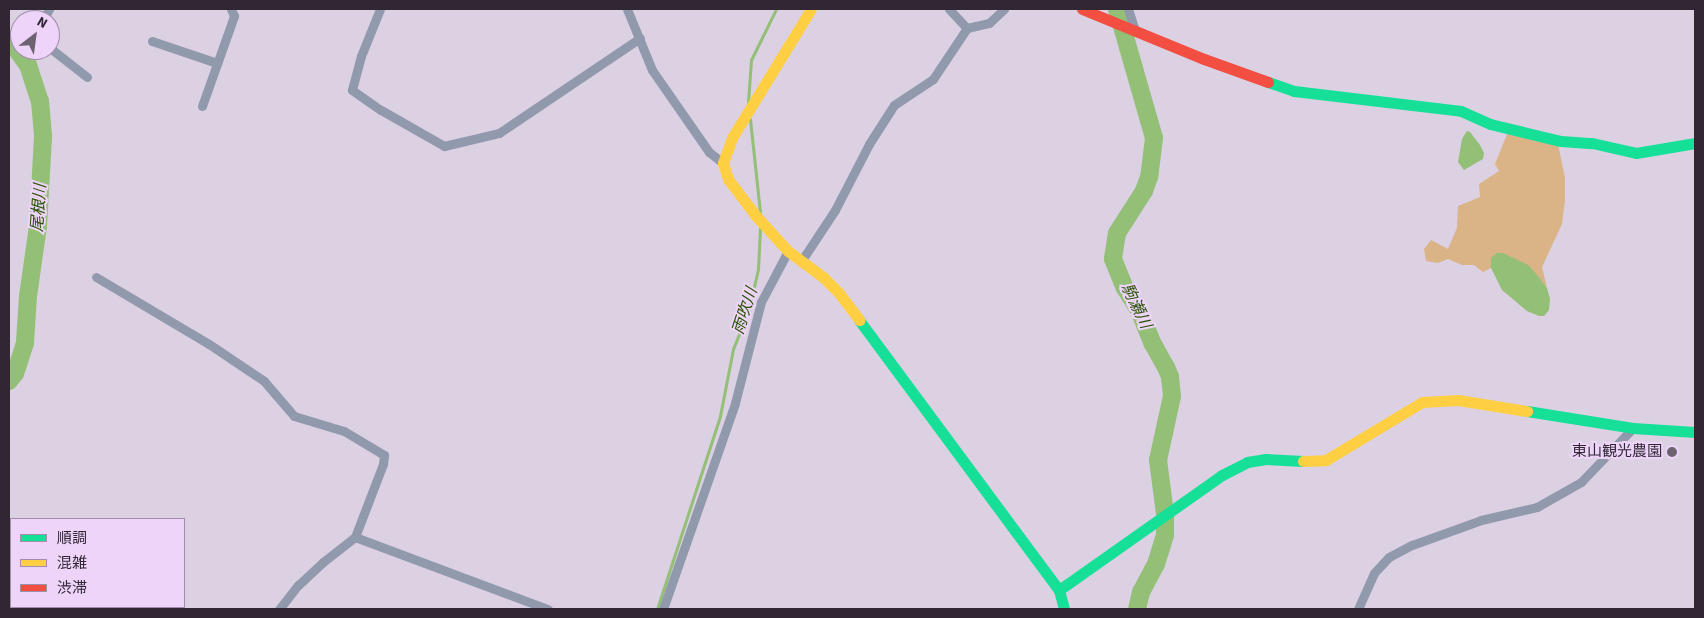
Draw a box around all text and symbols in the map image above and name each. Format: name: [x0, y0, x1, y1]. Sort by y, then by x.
north arrow: [10, 10, 60, 60]
text: N: [33, 12, 51, 34]
water label: 尾根川: [28, 183, 50, 233]
water label: 駒瀬川: [1117, 280, 1155, 332]
water label: 雨吹川: [728, 285, 762, 337]
place label: 東山観光農園: [1572, 443, 1662, 461]
marker: 東山観光農園: [1666, 446, 1678, 458]
legend: [10, 518, 185, 608]
text: 順調: [57, 528, 87, 549]
text: 混雑: [57, 553, 87, 574]
text: 渋滞: [57, 578, 87, 599]

